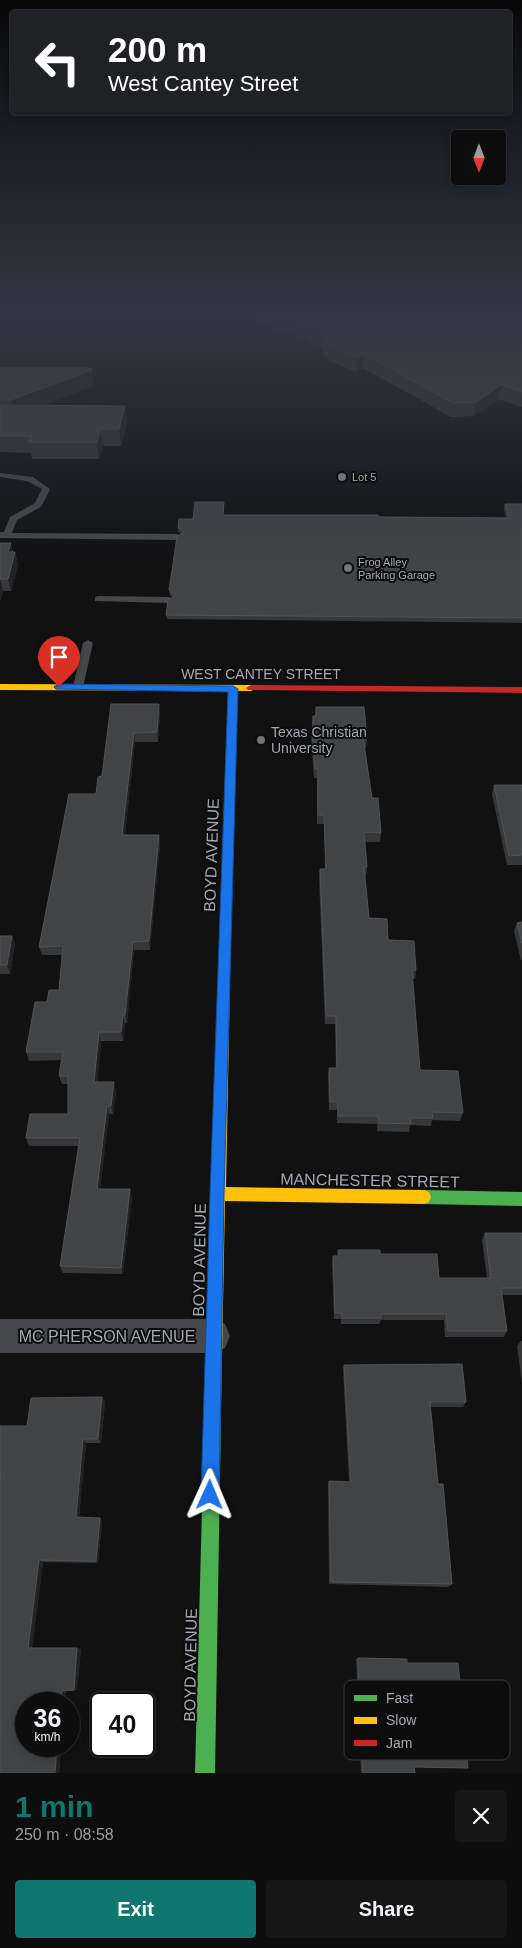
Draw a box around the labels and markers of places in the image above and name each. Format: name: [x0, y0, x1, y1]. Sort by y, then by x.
marker: Lot 5: [336, 471, 348, 483]
place label: Lot 5: [352, 471, 376, 483]
place label: Frog Alley Parking Garage: [358, 556, 435, 581]
marker: Frog Alley Parking Garage: [342, 562, 354, 574]
pin: [38, 636, 80, 687]
place label: Texas Christian University: [271, 724, 367, 756]
marker: Texas Christian University: [255, 734, 267, 746]

